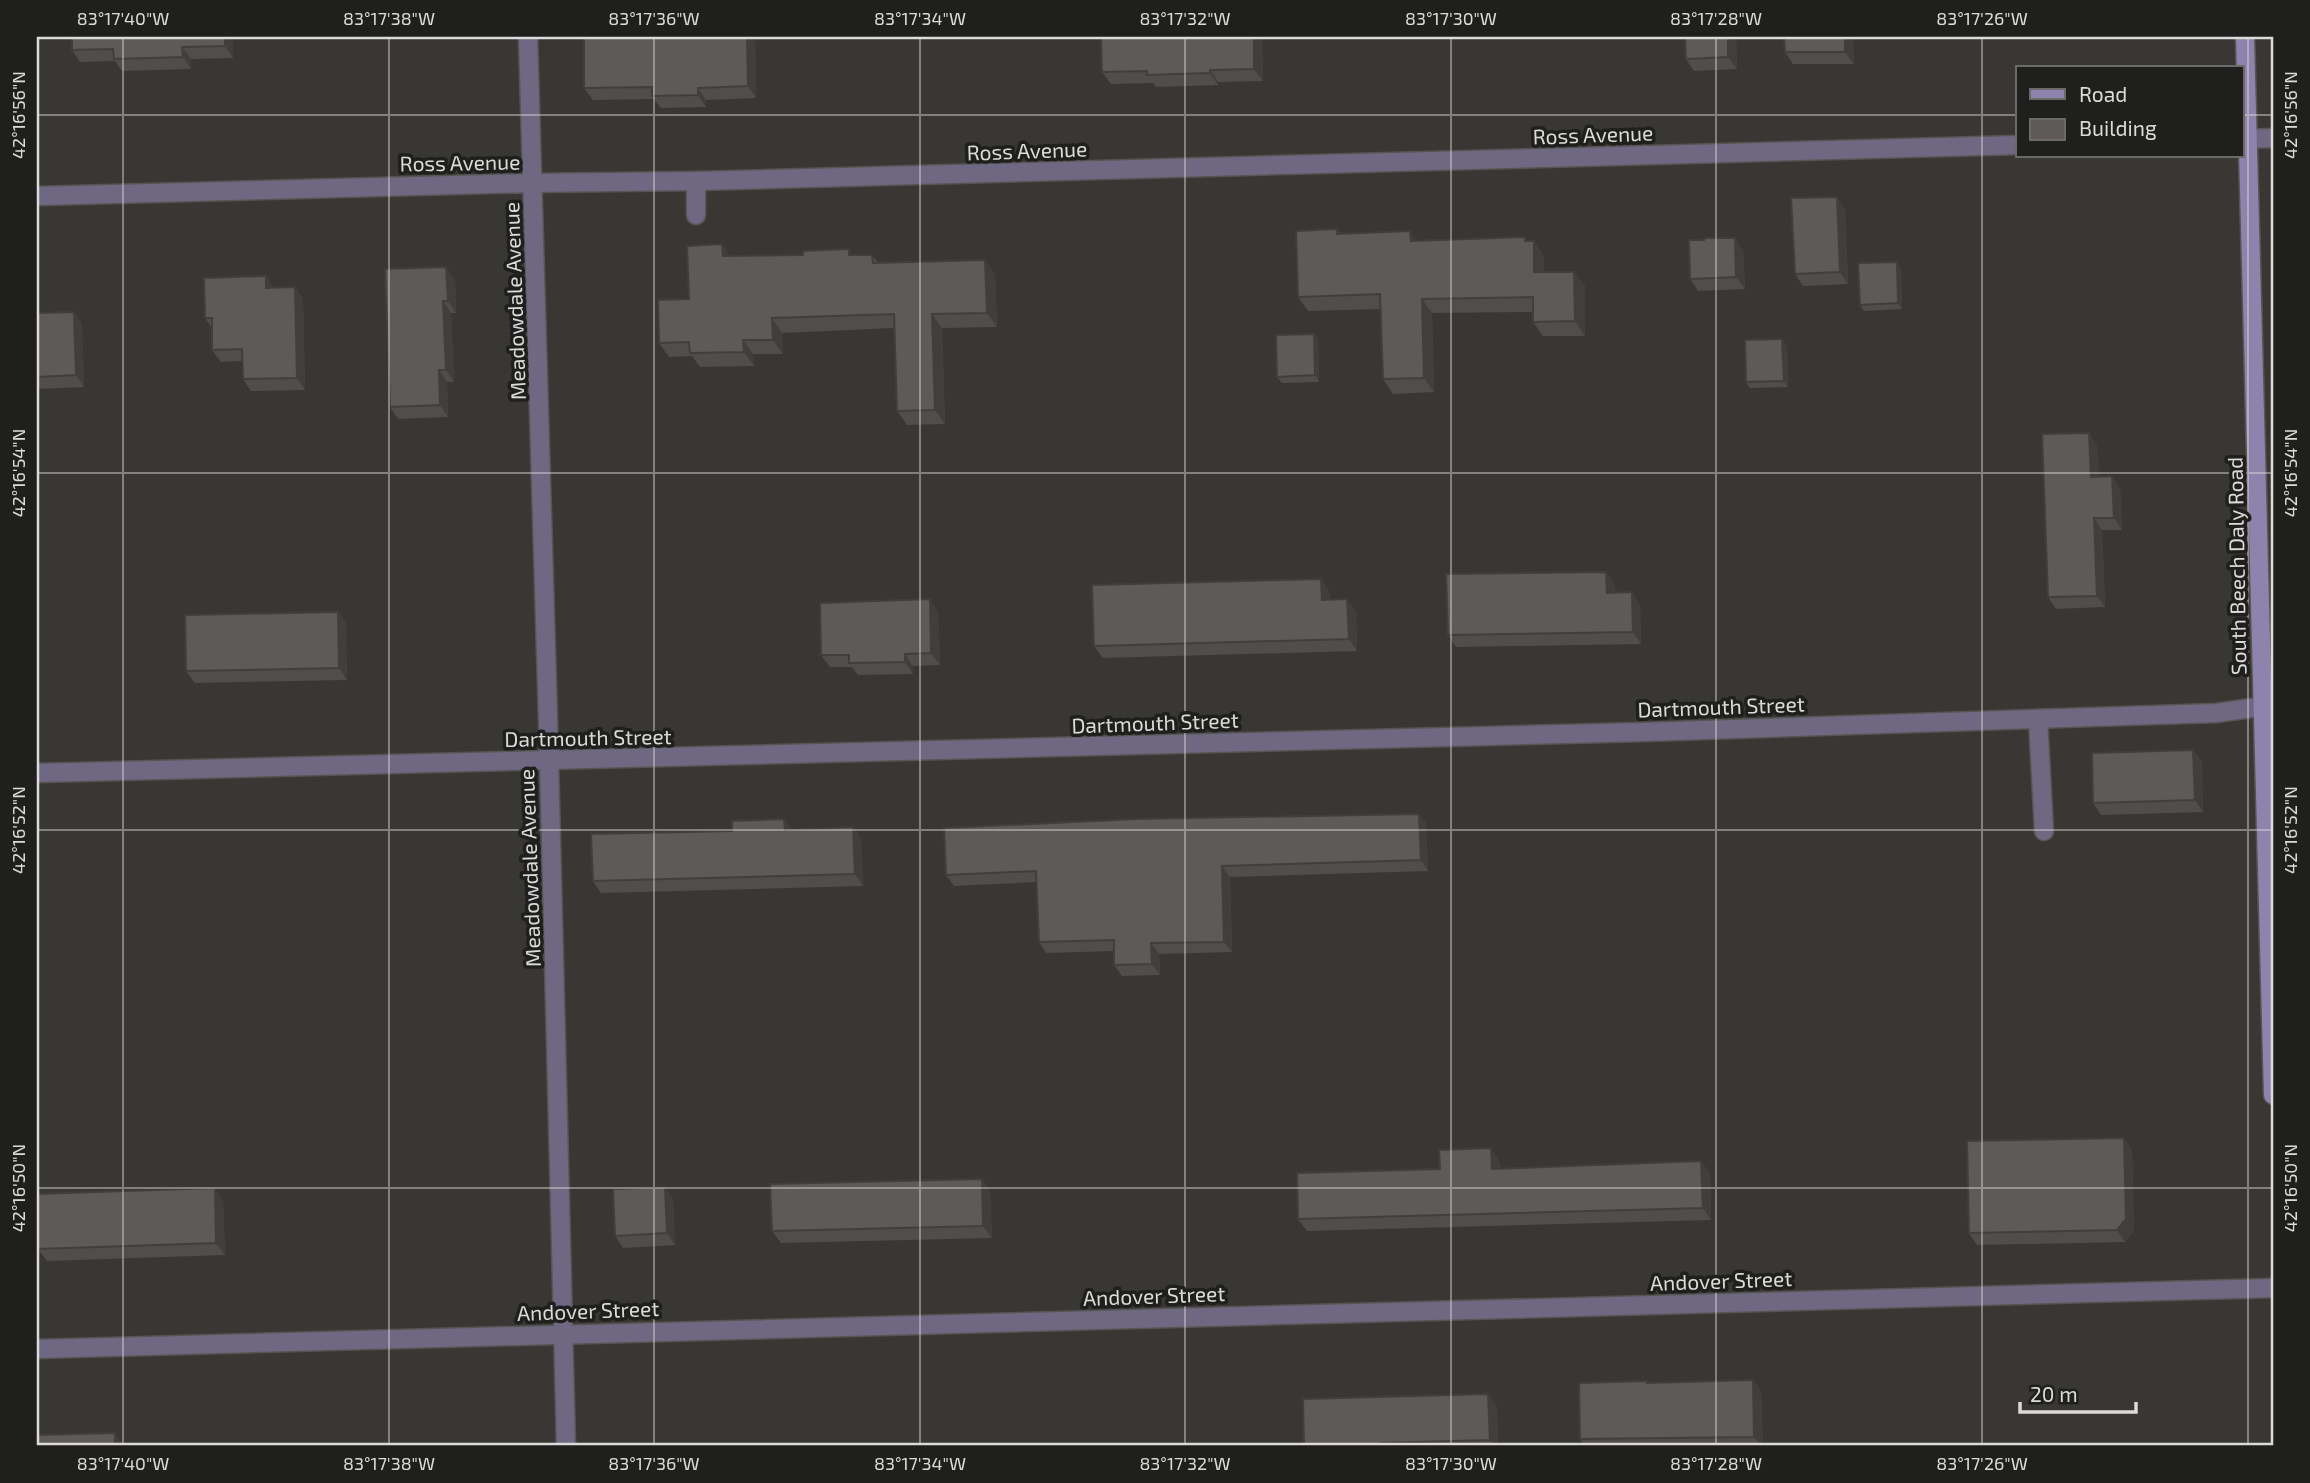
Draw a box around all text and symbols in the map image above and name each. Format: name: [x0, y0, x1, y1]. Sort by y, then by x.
text: 83°17'40"W: [77, 7, 169, 29]
text: 83°17'38"W: [343, 7, 435, 29]
text: 83°17'36"W: [608, 7, 700, 29]
text: 83°17'34"W: [874, 7, 966, 29]
text: 83°17'32"W: [1139, 7, 1231, 29]
text: 83°17'30"W: [1405, 7, 1497, 29]
text: 83°17'28"W: [1670, 7, 1762, 29]
text: 83°17'26"W: [1936, 7, 2028, 29]
legend: [2016, 66, 2244, 158]
text: 42°16'56"N: [7, 71, 29, 159]
text: 42°16'56"N: [2279, 71, 2301, 159]
text: Road: [2079, 81, 2127, 106]
text: Building: [2079, 115, 2157, 140]
street label: Ross Avenue: [1532, 119, 1654, 149]
street label: Ross Avenue: [966, 135, 1088, 165]
street label: Ross Avenue: [399, 148, 521, 176]
street label: Meadowdale Avenue: [498, 202, 530, 400]
text: 42°16'54"N: [7, 429, 29, 517]
text: 42°16'54"N: [2279, 429, 2301, 517]
street label: South Beech Daly Road: [2222, 457, 2250, 675]
street label: Dartmouth Street: [1637, 691, 1805, 721]
street label: Dartmouth Street: [1071, 707, 1239, 737]
street label: Dartmouth Street: [504, 723, 672, 751]
street label: Meadowdale Avenue: [513, 769, 545, 967]
text: 42°16'52"N: [7, 786, 29, 874]
text: 42°16'52"N: [2279, 786, 2301, 874]
text: 42°16'50"N: [7, 1144, 29, 1232]
text: 42°16'50"N: [2279, 1144, 2301, 1232]
street label: Andover Street: [1649, 1265, 1793, 1295]
street label: Andover Street: [1082, 1280, 1226, 1310]
street label: Andover Street: [516, 1295, 660, 1325]
scale bar: [2020, 1371, 2135, 1415]
text: 20 m: [2030, 1381, 2078, 1406]
text: 83°17'40"W: [77, 1452, 169, 1474]
text: 83°17'38"W: [343, 1452, 435, 1474]
text: 83°17'36"W: [608, 1452, 700, 1474]
text: 83°17'34"W: [874, 1452, 966, 1474]
text: 83°17'32"W: [1139, 1452, 1231, 1474]
text: 83°17'30"W: [1405, 1452, 1497, 1474]
text: 83°17'28"W: [1670, 1452, 1762, 1474]
text: 83°17'26"W: [1936, 1452, 2028, 1474]

